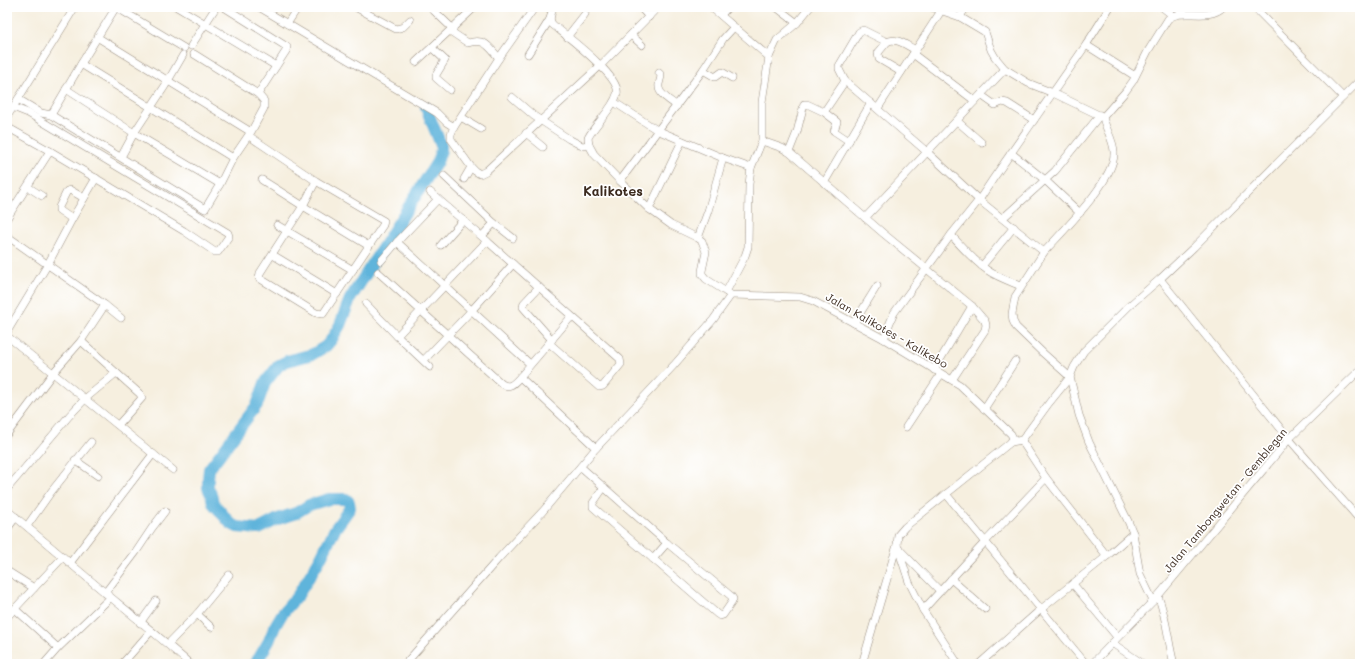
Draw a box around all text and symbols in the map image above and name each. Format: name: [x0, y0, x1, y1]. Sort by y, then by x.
district label: Kalikotes: [583, 182, 643, 199]
street label: Jalan Kalikotes - Kalikebo: [823, 289, 951, 371]
street label: Jalan Tambongwetan - Gemblegan: [1160, 425, 1290, 575]

